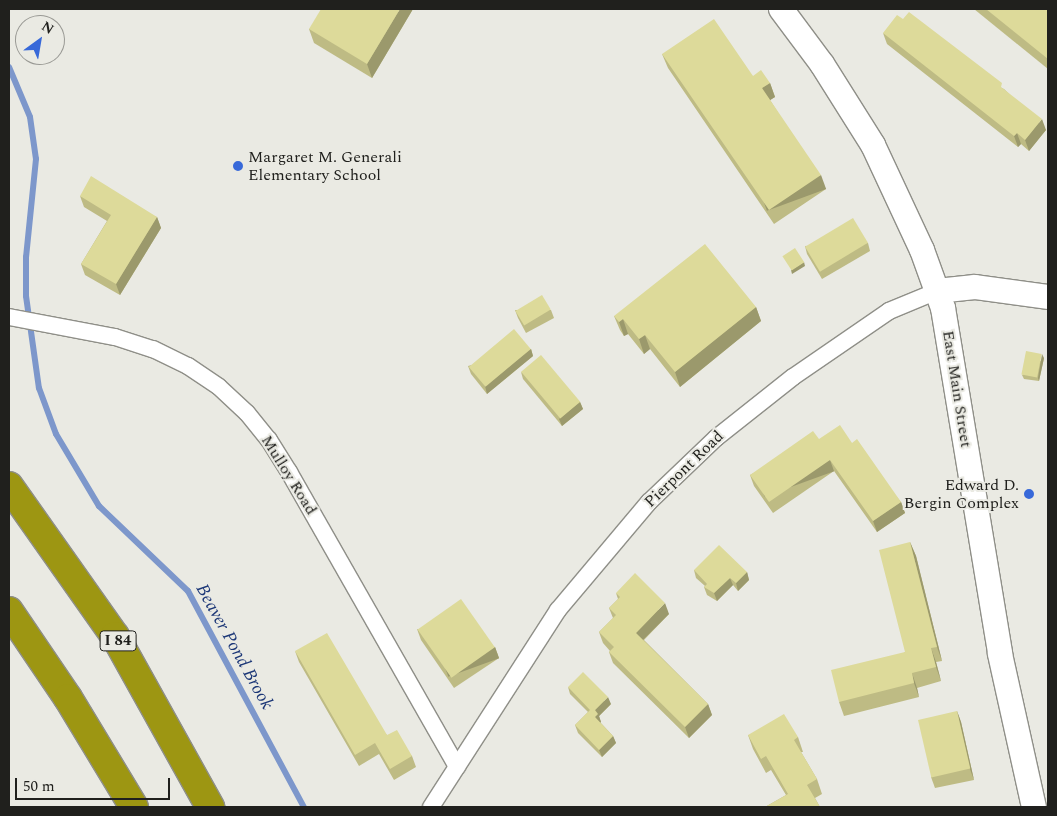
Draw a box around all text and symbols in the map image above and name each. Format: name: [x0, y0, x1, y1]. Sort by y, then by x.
north arrow: [15, 15, 65, 65]
text: N: [37, 16, 58, 40]
place label: Margaret M. Generali Elementary School: [248, 147, 402, 185]
marker: Margaret M. Generali Elementary School: [232, 160, 244, 172]
street label: East Main Street: [938, 329, 976, 449]
street label: Pierpont Road: [641, 427, 727, 511]
street label: Mulloy Road: [257, 432, 321, 518]
place label: Edward D. Bergin Complex: [904, 475, 1019, 513]
marker: Edward D. Bergin Complex: [1023, 488, 1035, 500]
water label: Beaver Pond Brook: [191, 580, 277, 714]
road number: I 84: [99, 628, 137, 654]
scale bar: [18, 768, 172, 800]
text: 50 m: [23, 775, 55, 798]

